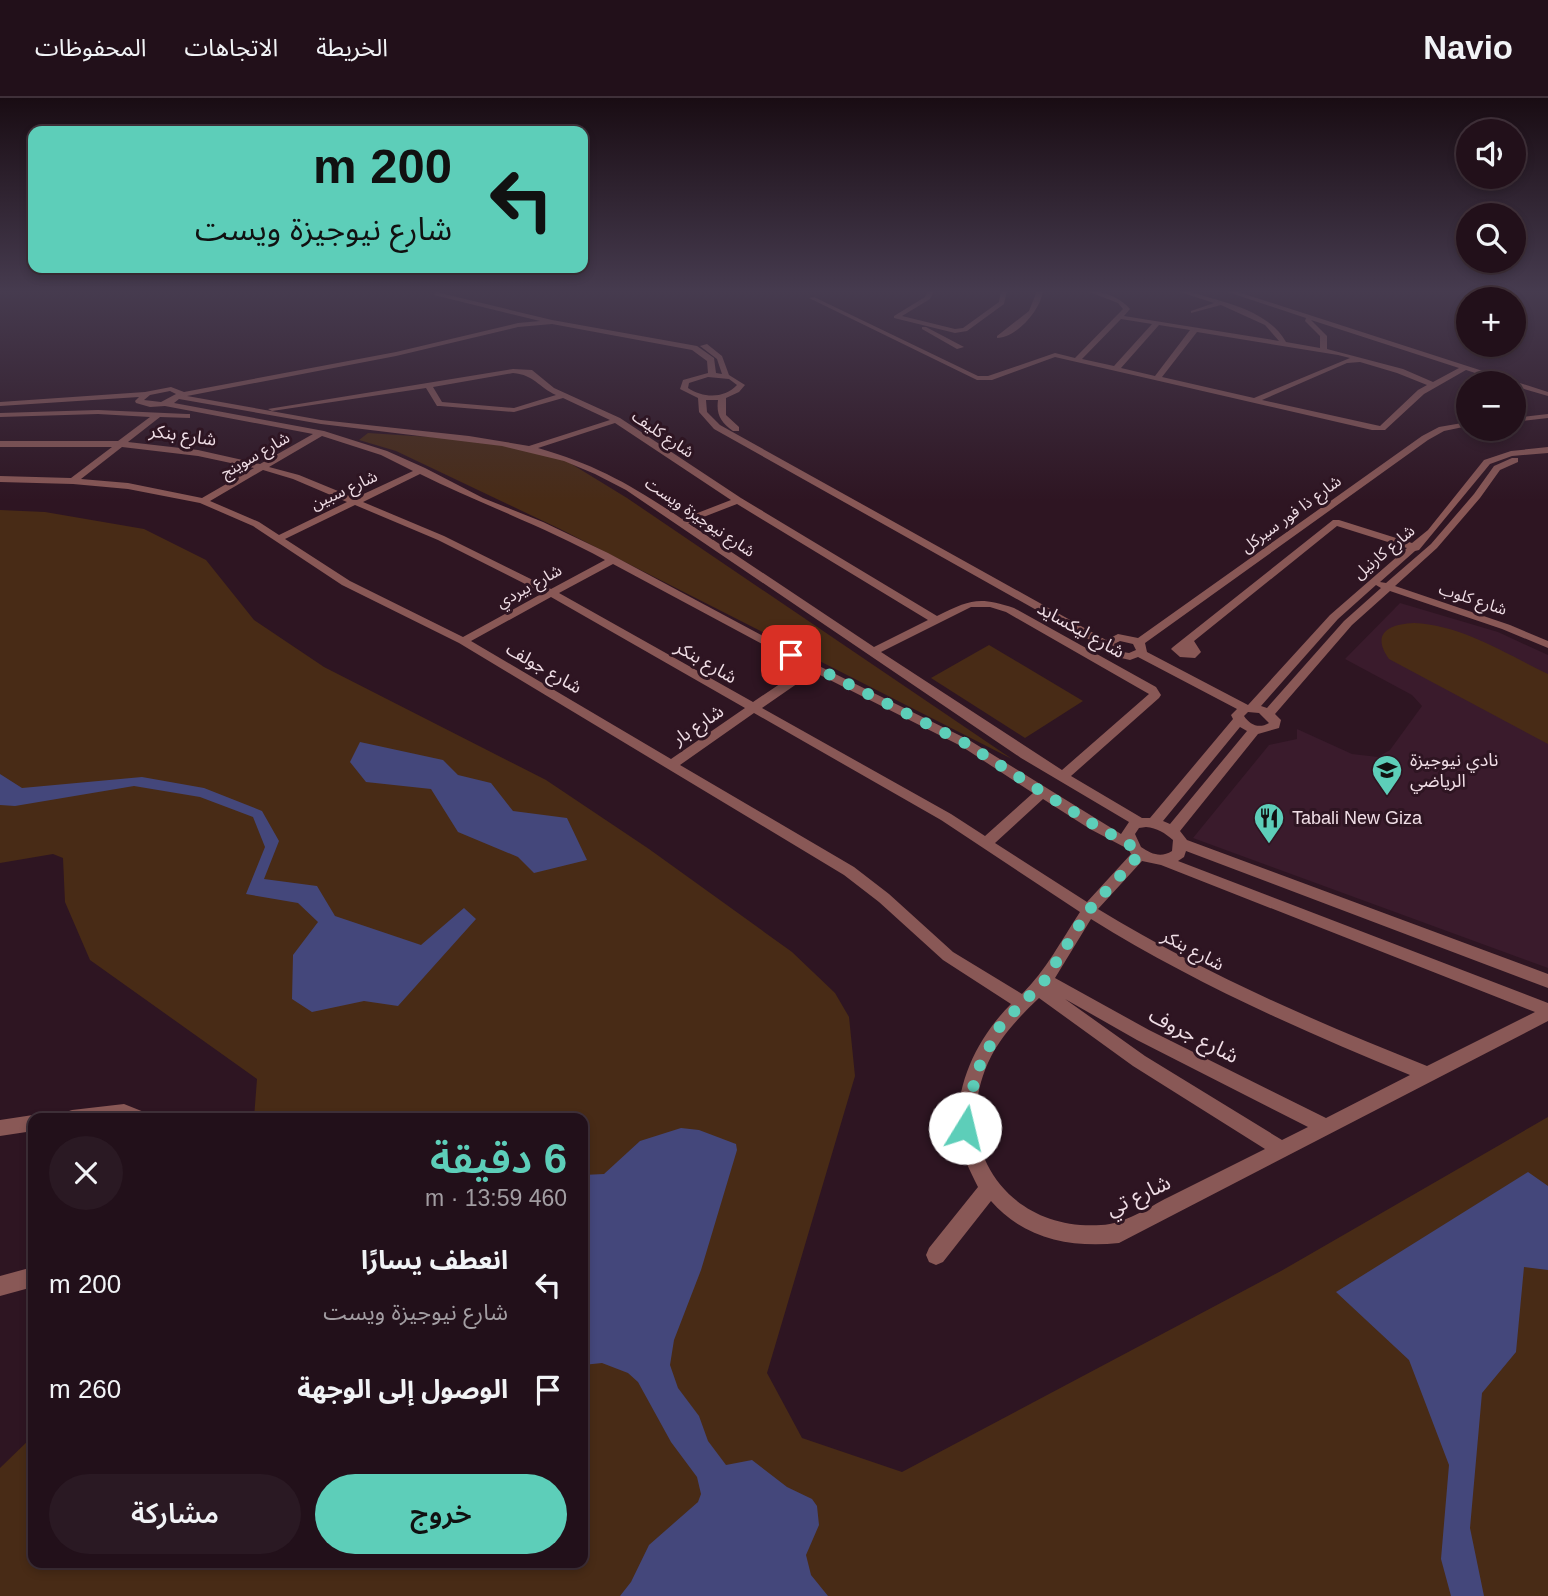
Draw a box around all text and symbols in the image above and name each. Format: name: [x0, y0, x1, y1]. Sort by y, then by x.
text: Navio: [1423, 29, 1513, 66]
text: المحفوظات: [35, 34, 146, 61]
text: الاتجاهات: [184, 34, 278, 61]
text: الخريطة: [316, 34, 388, 61]
map controls: [1456, 119, 1526, 441]
button: sound: [1456, 119, 1526, 189]
text: 200 m: [313, 139, 452, 193]
icon: left: [476, 154, 567, 245]
button: search: [1456, 203, 1526, 273]
text: شارع نيوجيزة ويست: [195, 211, 452, 247]
button: +: [1456, 287, 1526, 357]
button: −: [1456, 371, 1526, 441]
street label: شارع كليف: [627, 407, 697, 464]
street label: شارع بنكر: [147, 420, 218, 454]
street label: شارع سوينج: [218, 429, 294, 485]
street label: شارع سبين: [308, 467, 382, 516]
street label: شارع ذا فور سيركل: [1238, 472, 1346, 559]
street label: شارع نيوجيزة ويست: [640, 474, 758, 563]
street label: شارع كارنيل: [1350, 522, 1420, 585]
street label: شارع بيردي: [494, 561, 566, 614]
street label: شارع كلوب: [1436, 580, 1509, 622]
street label: شارع ليكسايد: [1032, 598, 1128, 666]
pin: [761, 625, 821, 685]
street label: شارع بنكر: [669, 636, 740, 691]
icon: arrive: [772, 636, 810, 674]
street label: شارع جولف: [501, 638, 585, 701]
street label: شارع بار: [668, 701, 729, 753]
place label: نادي نيوجيزة الرياضي: [1410, 750, 1498, 794]
school or university icon: نادي نيوجيزة الرياضي: [1370, 753, 1404, 797]
restaurant icon: Tabali New Giza: [1252, 801, 1286, 845]
place label: Tabali New Giza: [1292, 808, 1423, 828]
street label: شارع بنكر: [1156, 925, 1227, 978]
street label: شارع جروف: [1144, 1003, 1243, 1071]
position arrow: [928, 1091, 1002, 1165]
text: 6 دقيقة: [430, 1135, 567, 1182]
button: close: [49, 1136, 123, 1210]
street label: شارع تي: [1102, 1170, 1176, 1224]
text: 460 m · 13:59: [425, 1185, 567, 1211]
text: انعطف يسارًا: [361, 1245, 508, 1275]
icon: left: [529, 1266, 567, 1304]
text: 200 m: [49, 1269, 121, 1299]
text: شارع نيوجيزة ويست: [323, 1299, 508, 1325]
icon: arrive: [529, 1371, 567, 1409]
text: 260 m: [49, 1374, 121, 1404]
text: الوصول إلى الوجهة: [297, 1374, 508, 1404]
button: مشاركة: [49, 1474, 301, 1554]
button: خروج: [315, 1474, 567, 1554]

